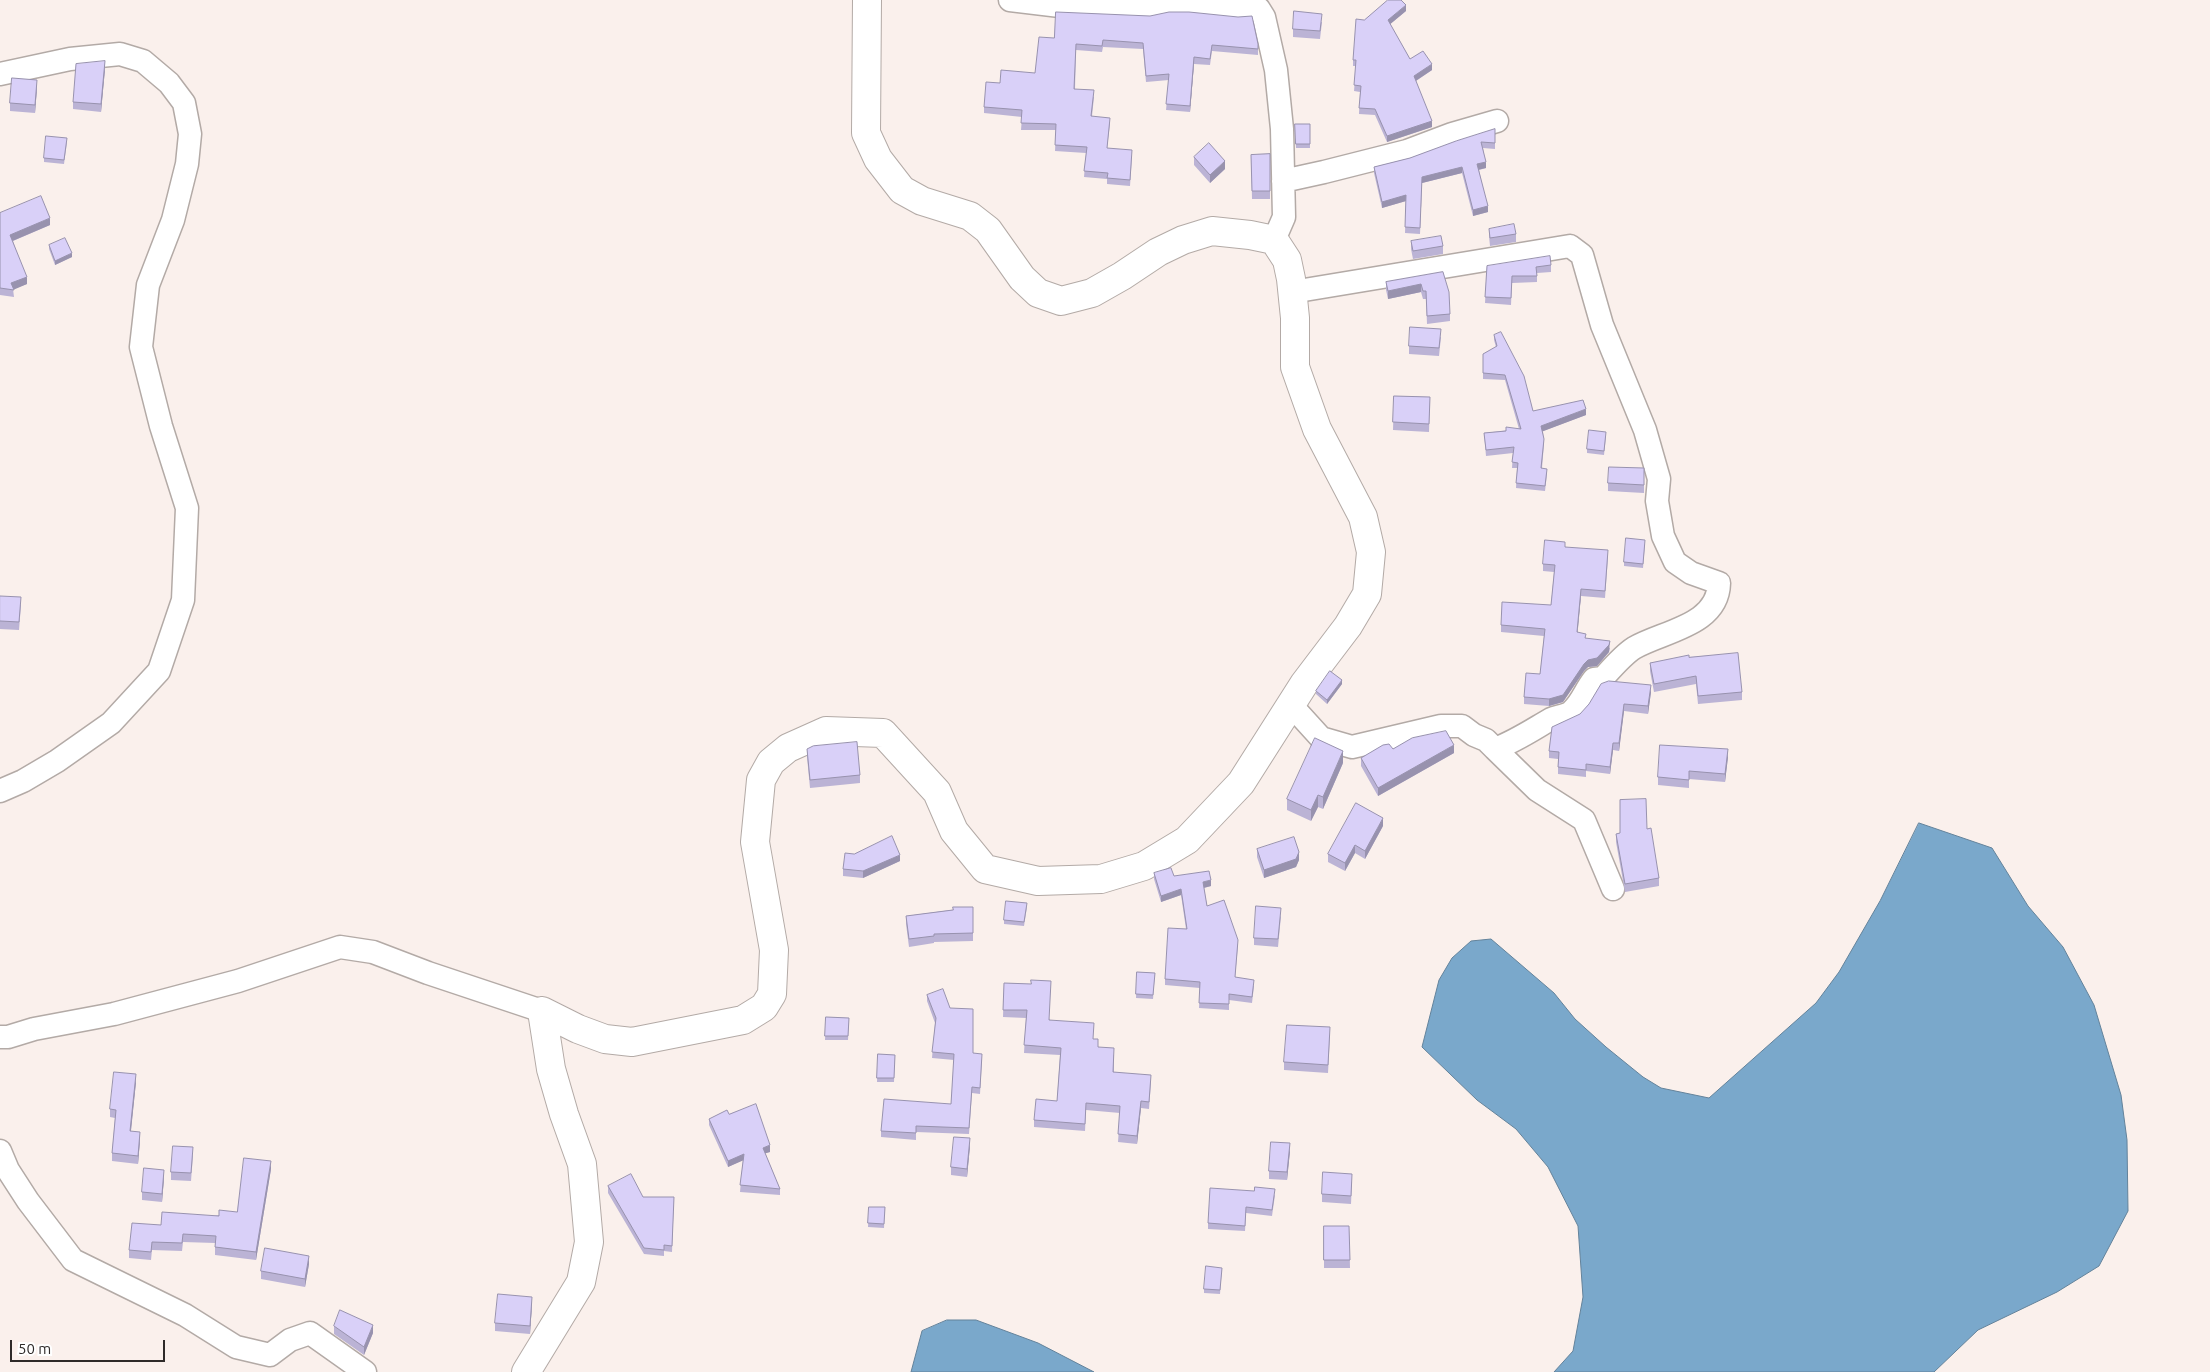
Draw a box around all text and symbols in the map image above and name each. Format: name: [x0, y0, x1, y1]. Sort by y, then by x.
scale bar: [12, 1330, 168, 1362]
text: 50 m: [18, 1340, 51, 1357]

